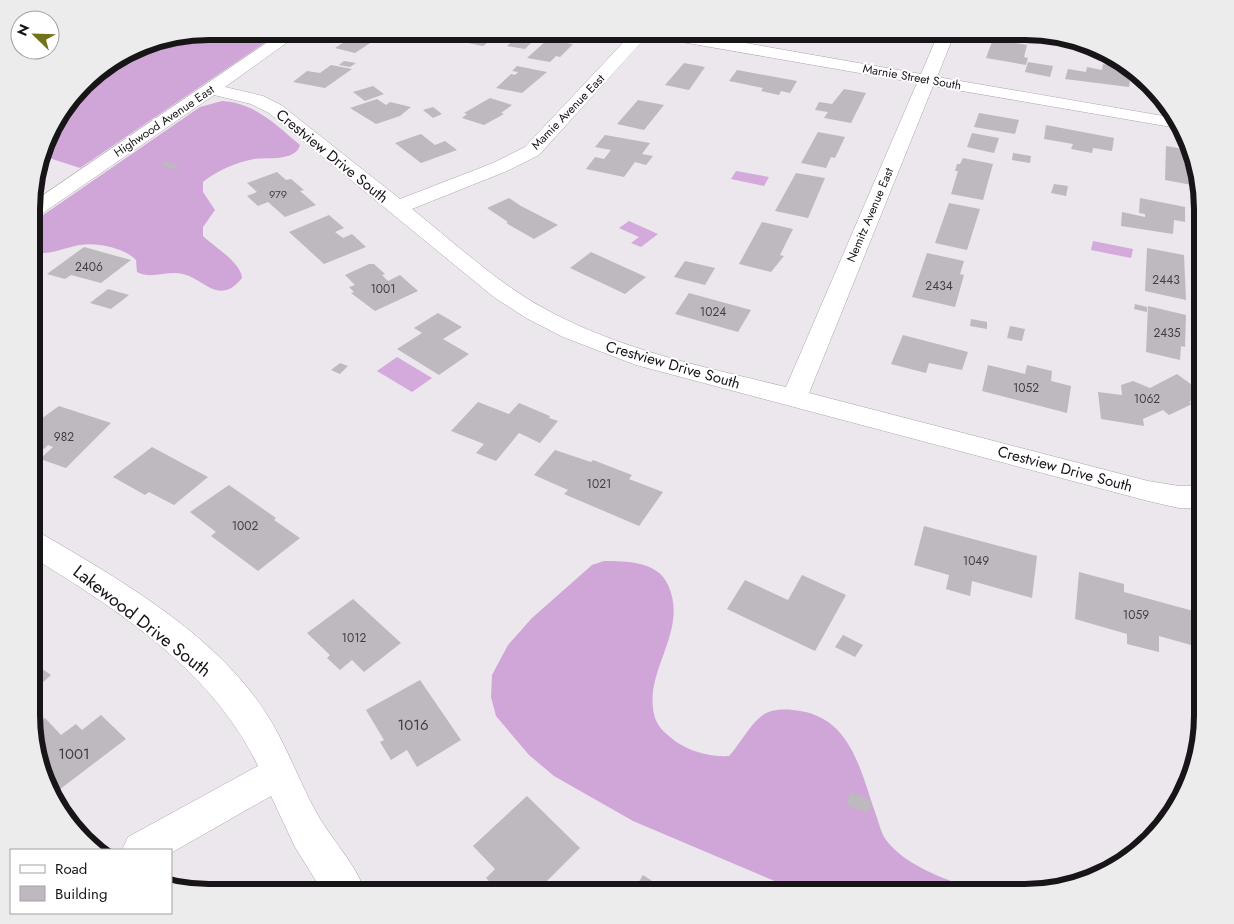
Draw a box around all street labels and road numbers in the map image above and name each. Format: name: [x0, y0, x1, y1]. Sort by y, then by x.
street label: Marnie Street South: [861, 59, 963, 95]
street label: Mamie Avenue East: [527, 70, 609, 154]
street label: Highwood Avenue East: [110, 81, 218, 161]
street label: Crestview Drive South: [271, 104, 393, 208]
street label: Nemitz Avenue East: [842, 165, 898, 265]
street label: Crestview Drive South: [603, 335, 743, 395]
street label: Crestview Drive South: [995, 440, 1135, 498]
street label: Lakewood Drive South: [67, 559, 217, 683]

